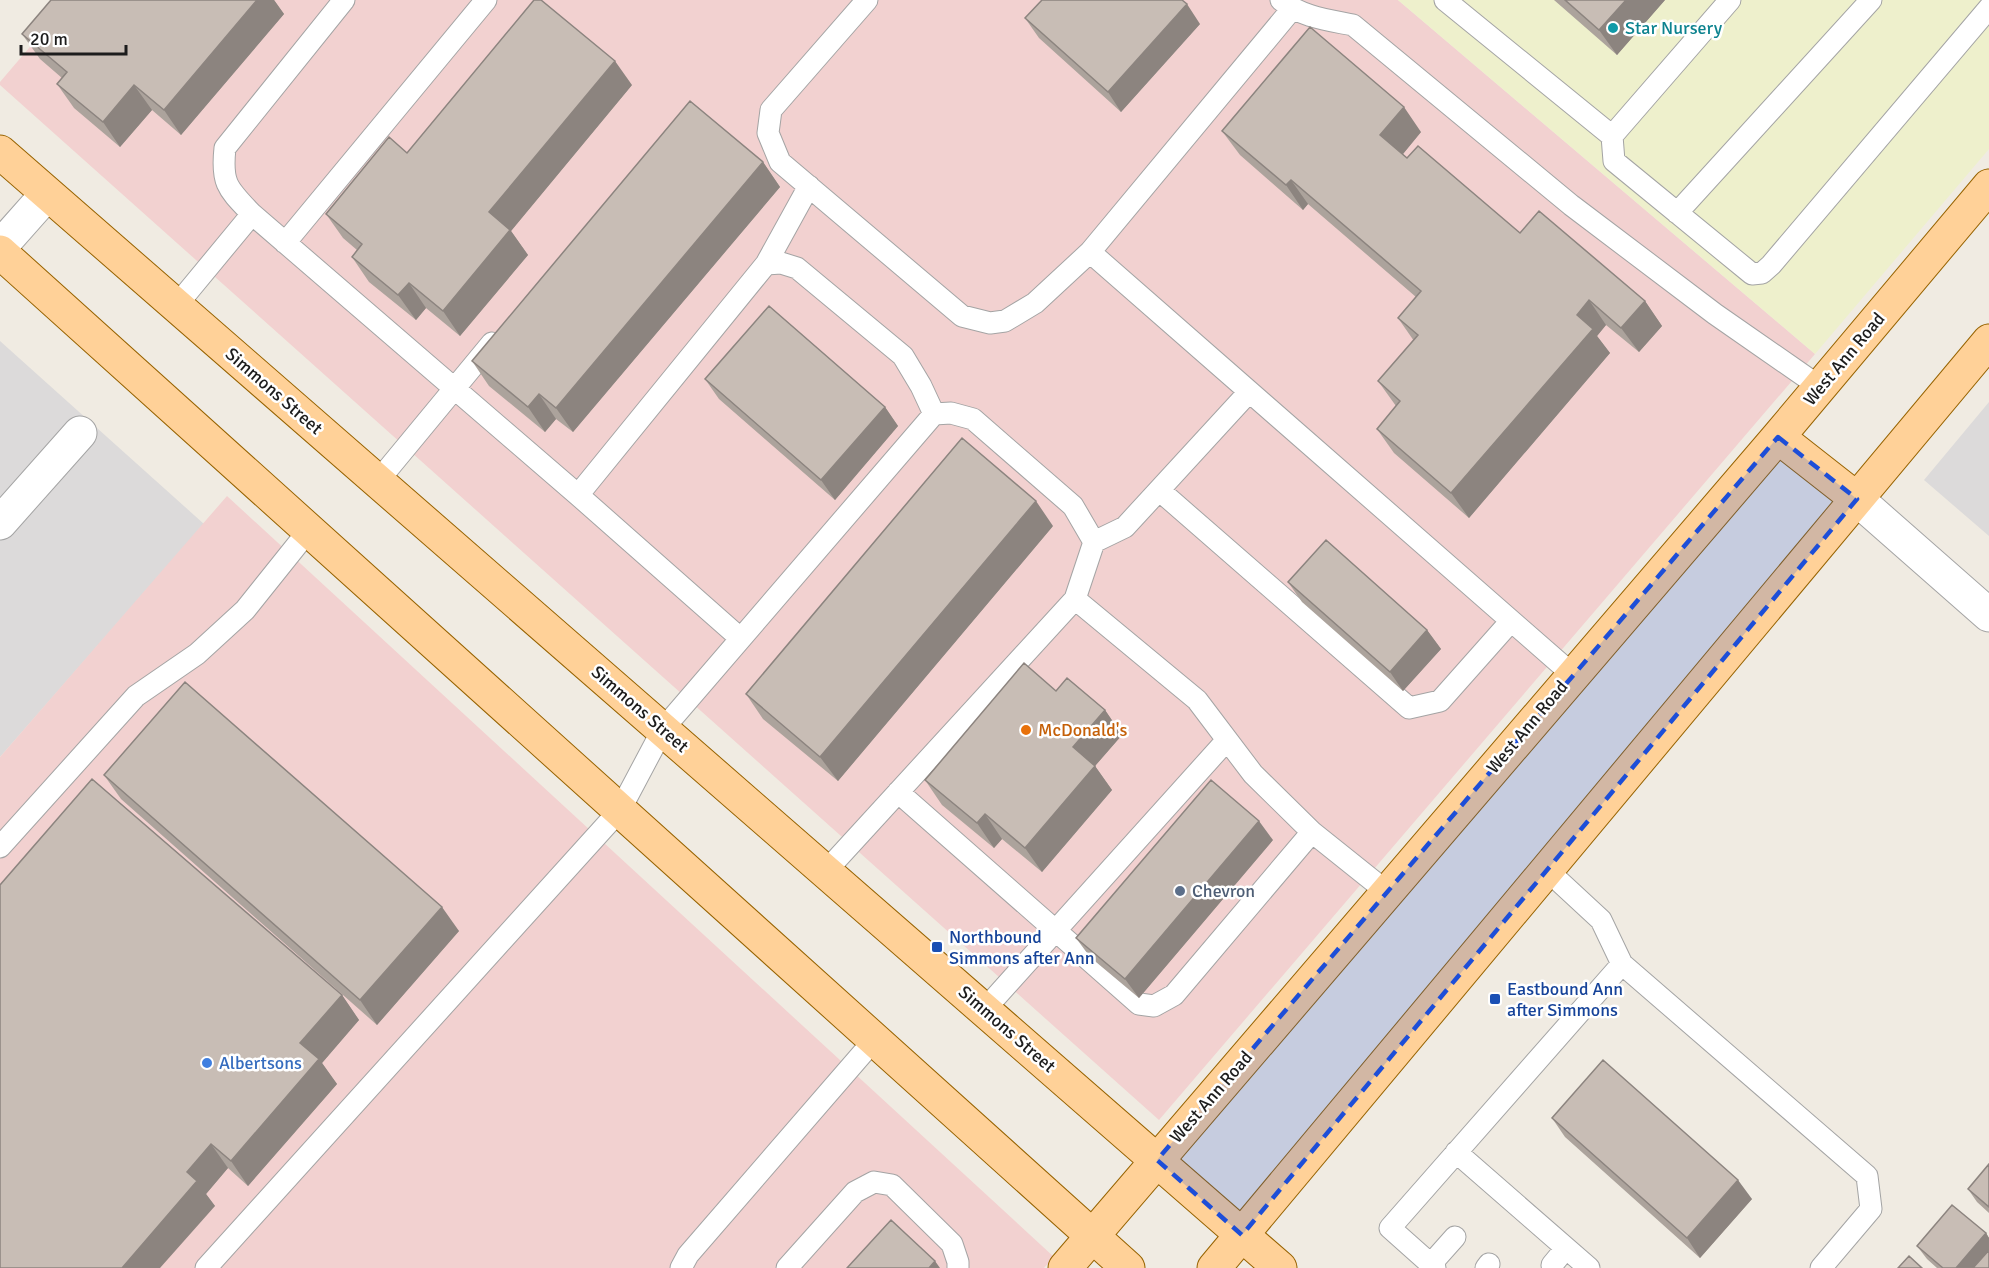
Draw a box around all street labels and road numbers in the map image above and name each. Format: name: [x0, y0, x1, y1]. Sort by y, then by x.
street label: West Ann Road: [1799, 308, 1889, 410]
street label: Simmons Street: [221, 343, 327, 439]
street label: Simmons Street: [587, 661, 693, 757]
street label: West Ann Road: [1482, 676, 1572, 778]
street label: Simmons Street: [954, 981, 1060, 1077]
street label: West Ann Road: [1165, 1046, 1257, 1148]

